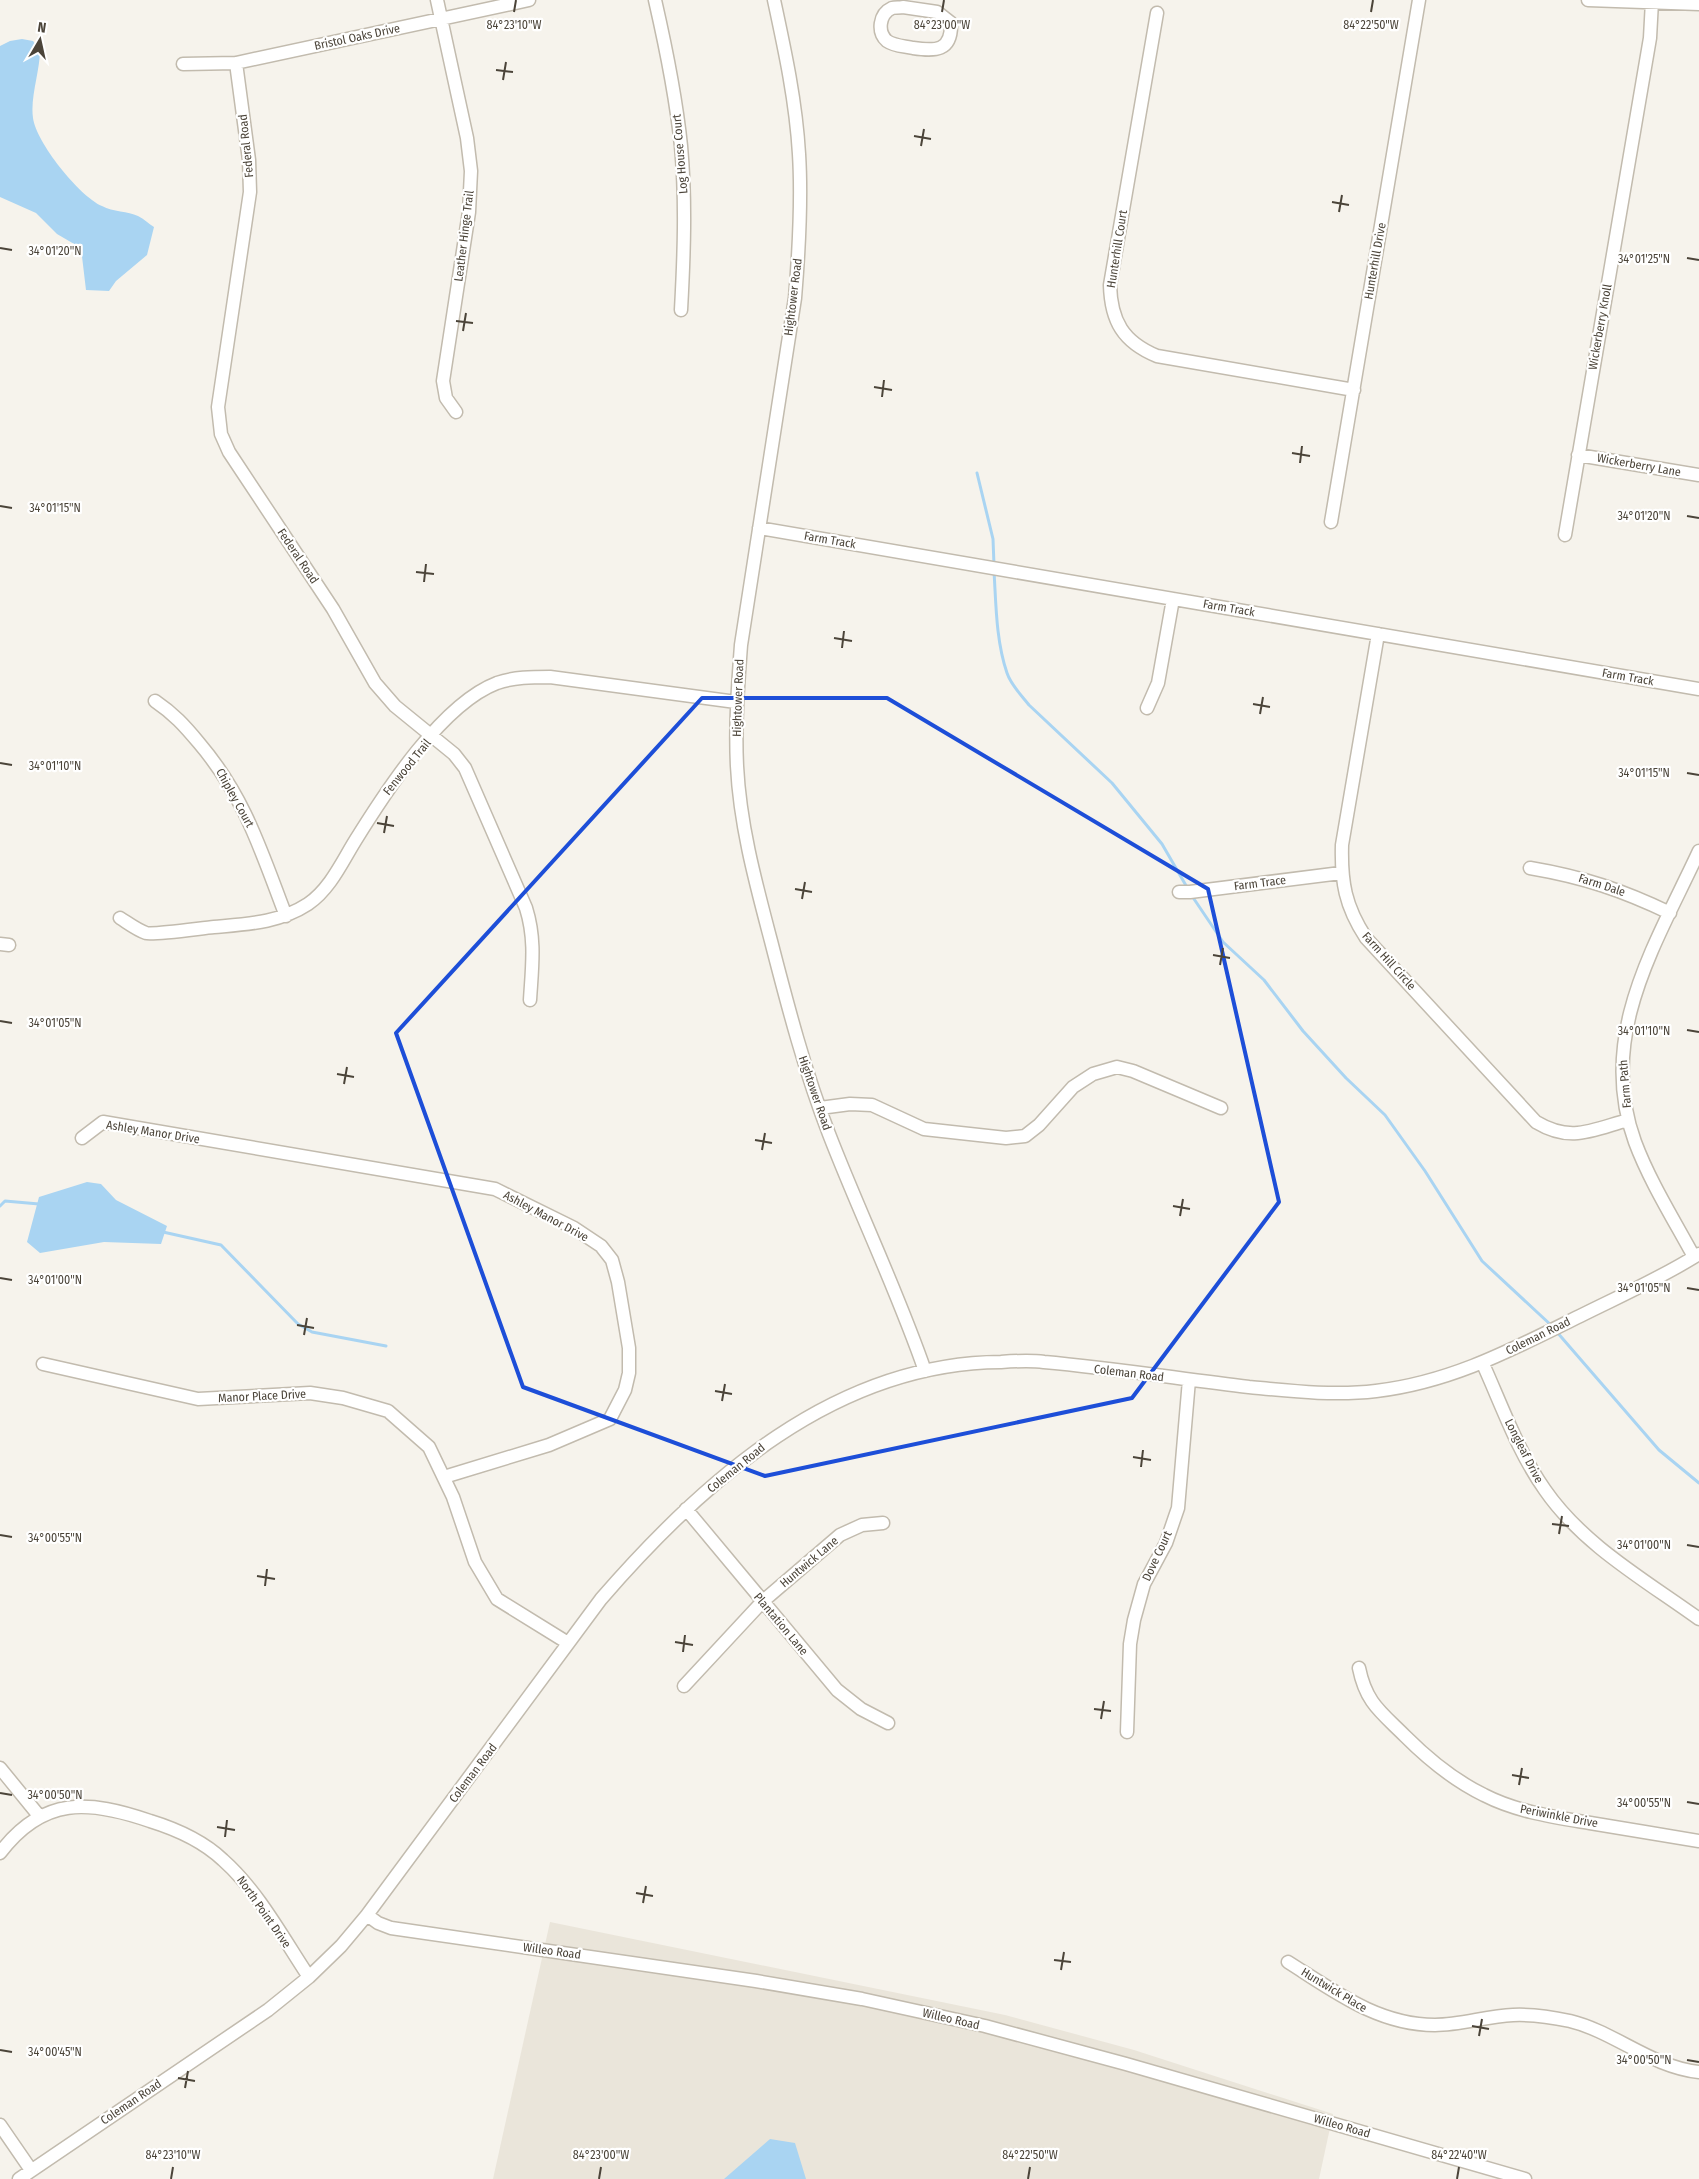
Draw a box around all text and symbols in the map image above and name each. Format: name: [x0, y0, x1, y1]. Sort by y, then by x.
north arrow: [15, 15, 65, 65]
text: 84°23'10"W: [487, 18, 541, 32]
text: 84°23'00"W: [914, 18, 970, 32]
text: 84°22'50"W: [1343, 18, 1399, 32]
text: N: [36, 19, 47, 37]
street label: Bristol Oaks Drive: [313, 21, 401, 53]
street label: Log House Court: [670, 113, 690, 195]
street label: Federal Road: [236, 114, 256, 178]
street label: Leather Hinge Trail: [451, 190, 477, 282]
street label: Hunterhill Court: [1104, 209, 1130, 289]
street label: Hunterhill Drive: [1361, 221, 1389, 300]
text: 34°01'20"N: [28, 244, 82, 258]
text: 34°01'25"N: [1618, 252, 1670, 266]
street label: Hightower Road: [781, 257, 805, 337]
street label: Wickerberry Knoll: [1586, 283, 1614, 371]
street label: Wickerberry Lane: [1596, 451, 1682, 479]
text: 34°01'15"N: [29, 501, 81, 515]
text: 34°01'20"N: [1617, 509, 1671, 523]
street label: Federal Road: [274, 526, 322, 586]
street label: Farm Track: [803, 529, 857, 552]
street label: Farm Track: [1202, 597, 1256, 620]
street label: Hightower Road: [730, 659, 746, 737]
street label: Farm Track: [1601, 666, 1655, 689]
street label: Fenwood Trail: [380, 736, 434, 798]
text: 34°01'10"N: [29, 759, 81, 773]
street label: Chipley Court: [213, 766, 257, 830]
text: 34°01'15"N: [1618, 766, 1670, 780]
street label: Farm Dale: [1577, 871, 1627, 899]
street label: Farm Trace: [1233, 873, 1287, 893]
street label: Farm Hill Circle: [1359, 929, 1419, 993]
text: 34°01'05"N: [29, 1016, 81, 1030]
text: 34°01'10"N: [1618, 1024, 1670, 1038]
street label: Hightower Road: [796, 1054, 834, 1132]
street label: Farm Path: [1616, 1059, 1634, 1109]
street label: Ashley Manor Drive: [105, 1118, 201, 1146]
street label: Ashley Manor Drive: [501, 1188, 591, 1244]
text: 34°01'00"N: [28, 1273, 82, 1287]
text: 34°01'05"N: [1618, 1281, 1670, 1295]
street label: Coleman Road: [1503, 1314, 1573, 1358]
street label: Coleman Road: [1093, 1362, 1165, 1384]
street label: Manor Place Drive: [218, 1387, 307, 1405]
street label: Longleaf Drive: [1502, 1417, 1546, 1485]
street label: Coleman Road: [704, 1440, 768, 1496]
street label: Dove Court: [1139, 1529, 1175, 1583]
text: 34°00'55"N: [28, 1531, 82, 1545]
street label: Huntwick Lane: [777, 1534, 841, 1590]
text: 34°01'00"N: [1617, 1538, 1671, 1552]
street label: Plantation Lane: [751, 1590, 811, 1658]
street label: Coleman Road: [446, 1741, 500, 1805]
text: 34°00'50"N: [27, 1788, 83, 1802]
text: 34°00'55"N: [1617, 1796, 1671, 1810]
street label: Periwinkle Drive: [1519, 1802, 1599, 1830]
street label: North Point Drive: [234, 1873, 294, 1951]
street label: Willeo Road: [522, 1940, 582, 1962]
street label: Huntwick Place: [1299, 1965, 1369, 2015]
street label: Willeo Road: [921, 2006, 981, 2032]
text: 34°00'45"N: [28, 2045, 82, 2059]
text: 34°00'50"N: [1616, 2053, 1672, 2067]
street label: Coleman Road: [98, 2077, 164, 2127]
street label: Willeo Road: [1312, 2111, 1372, 2141]
text: 84°23'10"W: [146, 2148, 200, 2162]
text: 84°23'00"W: [573, 2148, 629, 2162]
text: 84°22'50"W: [1002, 2148, 1058, 2162]
text: 84°22'40"W: [1431, 2148, 1487, 2162]

